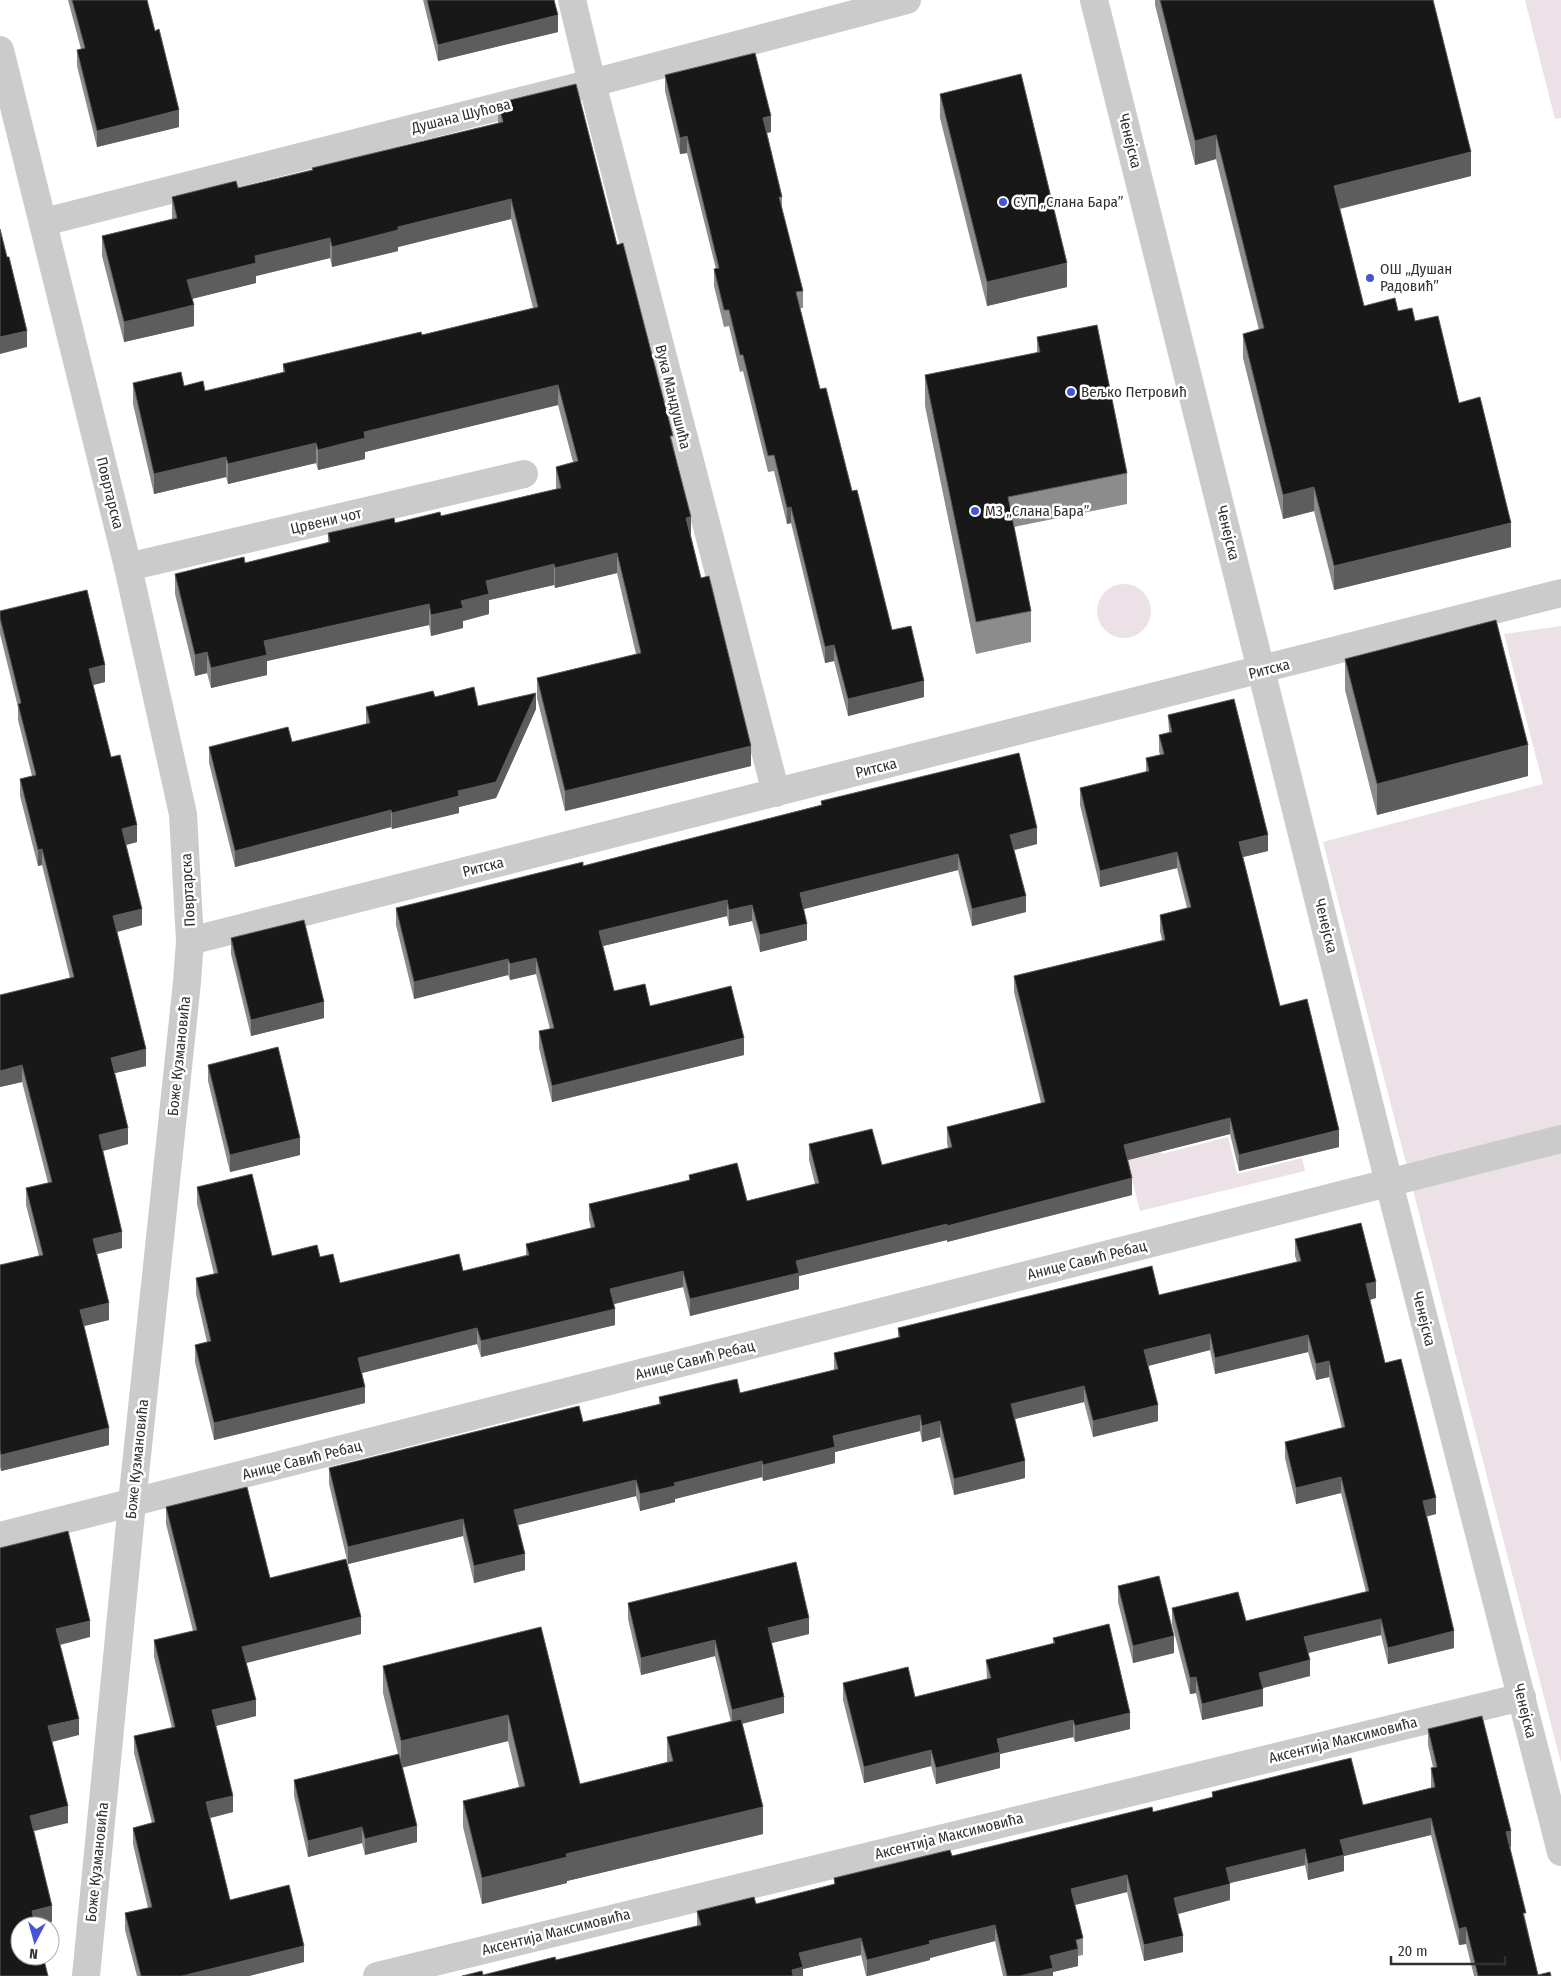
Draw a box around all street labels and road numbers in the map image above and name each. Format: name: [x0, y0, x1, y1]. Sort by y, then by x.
street label: Душана Шућова: [409, 95, 512, 137]
street label: Ченејска: [1115, 112, 1145, 170]
street label: Вука Мандушића: [651, 343, 695, 451]
street label: Повртарска: [92, 455, 128, 531]
street label: Црвени чот: [289, 504, 364, 538]
street label: Ченејска: [1213, 504, 1243, 562]
street label: Ритска: [1246, 655, 1292, 683]
street label: Ритска: [853, 754, 899, 782]
street label: Повртарска: [177, 853, 199, 927]
street label: Ритска: [460, 853, 506, 881]
street label: Ченејска: [1311, 897, 1341, 955]
street label: Боже Кузмановића: [164, 995, 194, 1117]
street label: Анице Савић Ребац: [1025, 1236, 1149, 1284]
street label: Ченејска: [1409, 1290, 1439, 1348]
street label: Анице Савић Ребац: [633, 1336, 757, 1384]
street label: Боже Кузмановића: [122, 1398, 152, 1520]
street label: Анице Савић Ребац: [240, 1436, 364, 1484]
street label: Ченејска: [1510, 1682, 1540, 1740]
street label: Аксентија Максимовића: [1267, 1713, 1419, 1767]
street label: Боже Кузмановића: [82, 1801, 112, 1923]
street label: Аксентија Максимовића: [873, 1809, 1025, 1863]
street label: Аксентија Максимовића: [480, 1905, 632, 1959]

